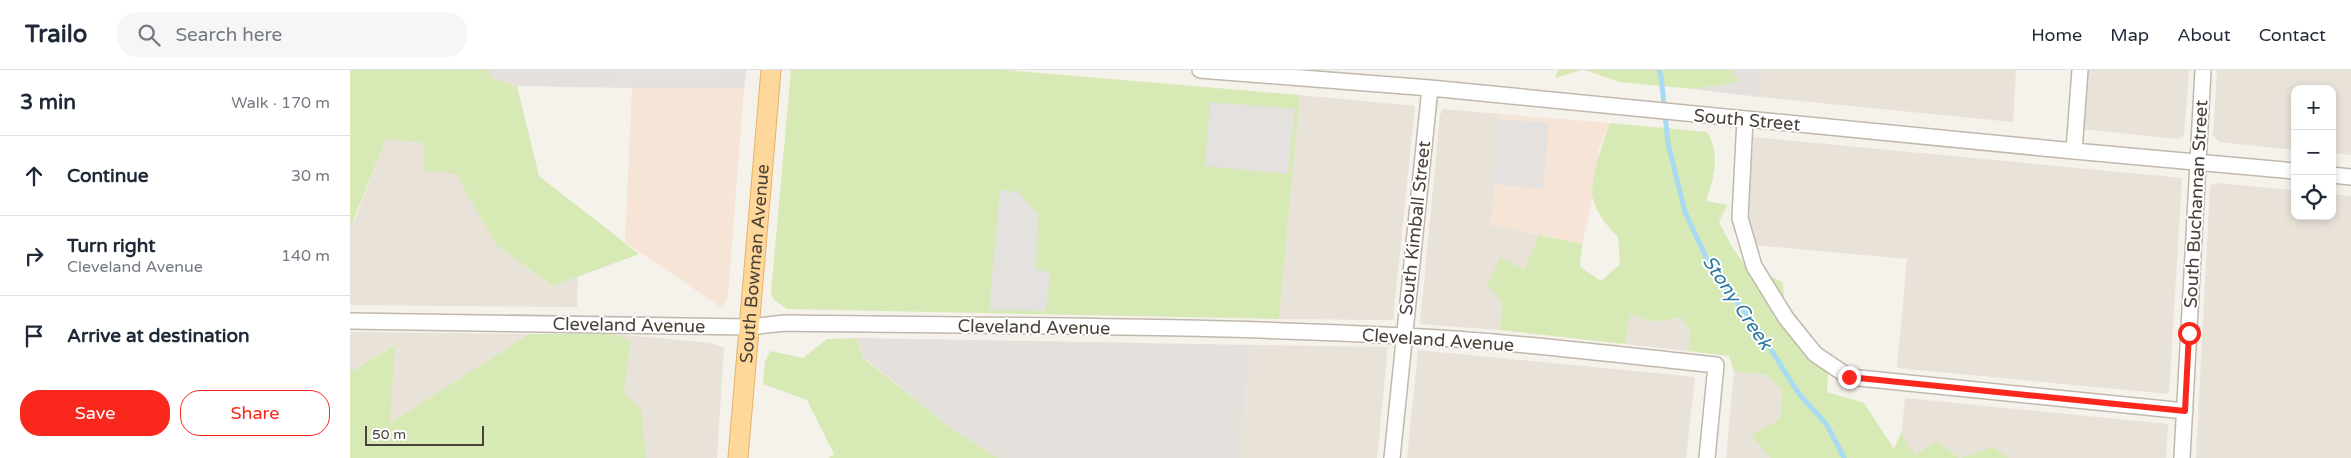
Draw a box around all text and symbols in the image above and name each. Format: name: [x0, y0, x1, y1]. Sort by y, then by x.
search box: [117, 12, 467, 57]
text: Trailo: [25, 20, 87, 49]
icon: search: [135, 21, 163, 49]
text: Search here: [175, 24, 282, 46]
text: Home: [2031, 24, 2082, 46]
text: Map: [2110, 24, 2149, 46]
text: About: [2177, 24, 2231, 46]
text: Contact: [2259, 24, 2326, 46]
map controls: [2291, 85, 2336, 220]
button: +: [2291, 85, 2336, 130]
text: 3 min: [20, 90, 76, 115]
text: Walk · 170 m: [231, 93, 330, 113]
street label: South Buchannan Street: [2180, 99, 2212, 309]
street label: South Street: [1693, 104, 1801, 136]
button: −: [2291, 130, 2336, 175]
street label: South Kimball Street: [1395, 140, 1435, 316]
icon: ahead: [20, 162, 48, 190]
street label: South Bowman Avenue: [735, 163, 774, 364]
text: Continue: [67, 165, 149, 187]
text: 30 m: [291, 166, 330, 186]
button: locate: [2291, 175, 2336, 220]
text: Turn right: [67, 235, 155, 257]
icon: right: [20, 242, 48, 270]
text: 140 m: [281, 246, 330, 266]
water label: Stony Creek: [1698, 251, 1778, 355]
text: Cleveland Avenue: [67, 257, 203, 277]
street label: Cleveland Avenue: [552, 313, 706, 337]
street label: Cleveland Avenue: [957, 315, 1111, 339]
icon: arrive: [20, 322, 48, 350]
route start: [2178, 322, 2201, 345]
street label: Cleveland Avenue: [1361, 324, 1515, 356]
text: Arrive at destination: [67, 325, 250, 347]
route end: [1838, 366, 1861, 389]
button: Save: [20, 390, 170, 436]
button: Share: [180, 390, 330, 436]
scale bar: [365, 423, 484, 446]
text: 50 m: [372, 426, 406, 443]

